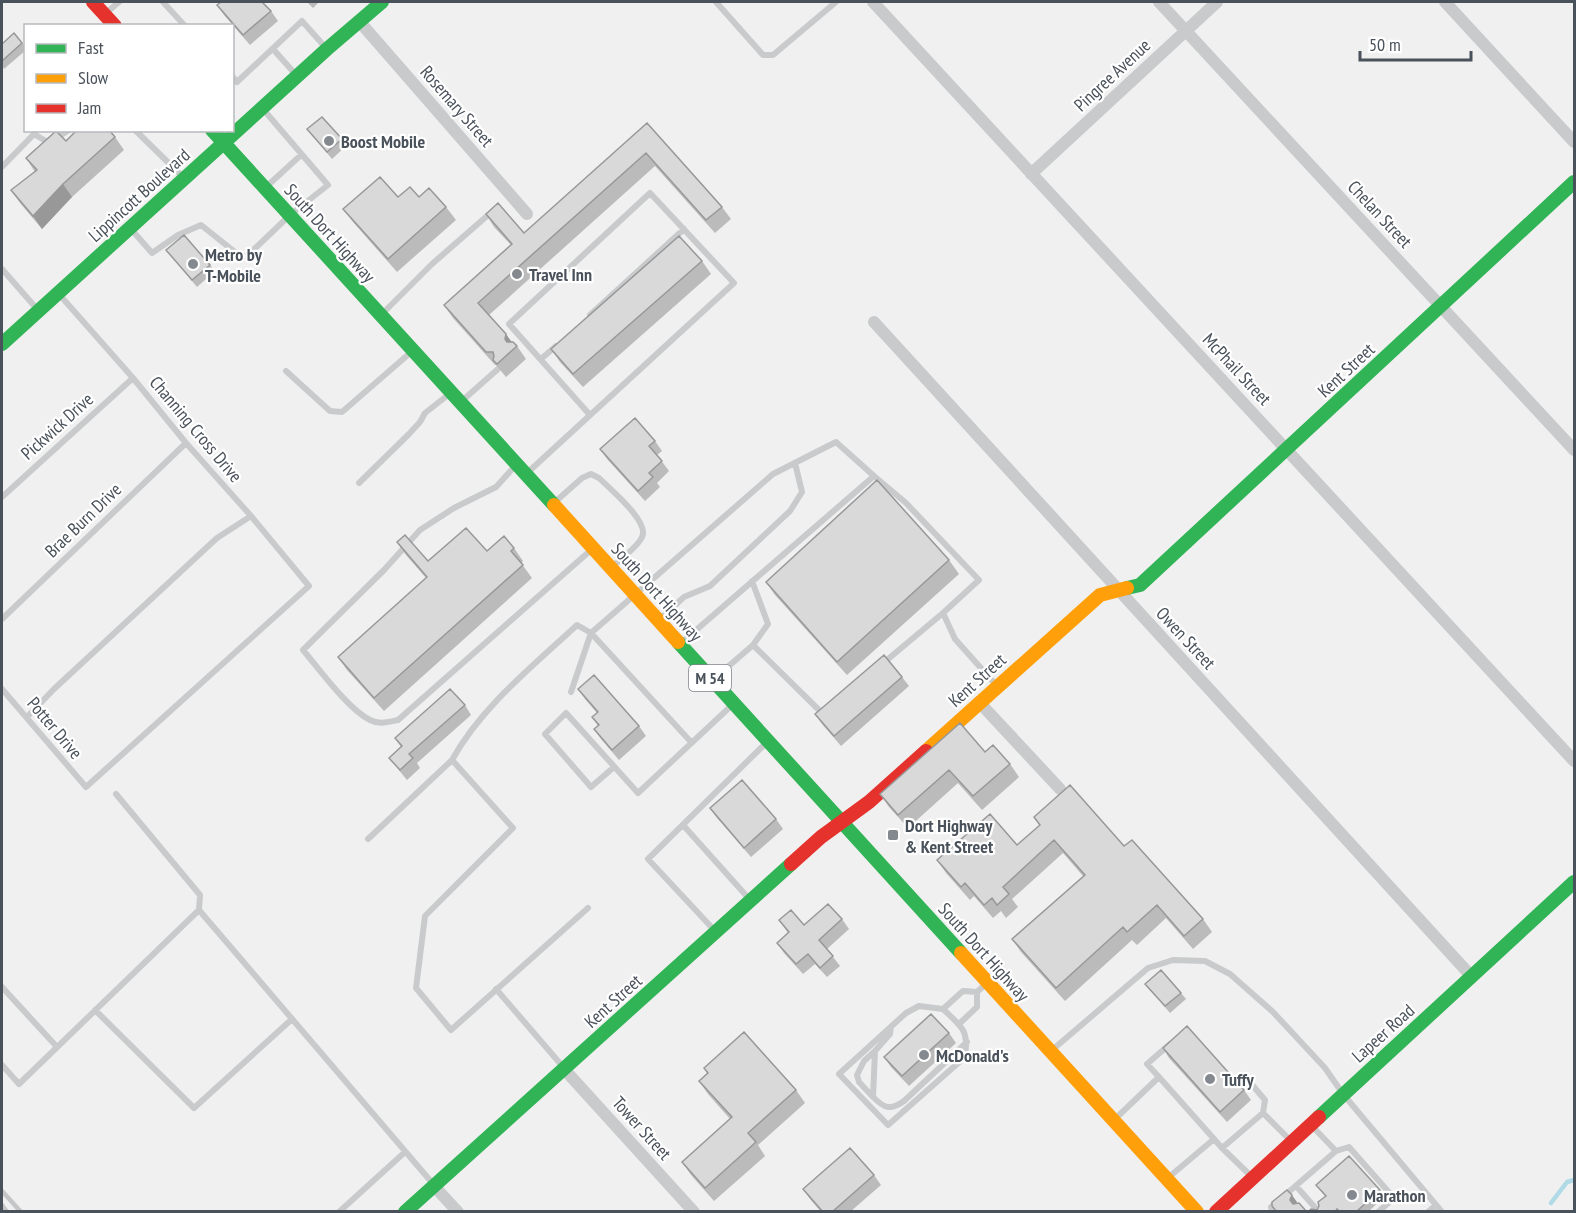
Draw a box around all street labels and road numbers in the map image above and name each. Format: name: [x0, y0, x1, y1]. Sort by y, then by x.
street label: Pingree Avenue: [1069, 34, 1155, 116]
street label: Rosemary Street: [415, 61, 499, 151]
street label: Lippincott Boulevard: [83, 143, 195, 247]
street label: Chelan Street: [1343, 175, 1417, 253]
street label: South Dort Highway: [280, 179, 381, 287]
street label: McPhail Street: [1198, 328, 1276, 410]
street label: Kent Street: [1313, 338, 1379, 402]
street label: Channing Cross Drive: [145, 371, 247, 487]
street label: Pickwick Drive: [16, 388, 98, 464]
street label: Brae Burn Drive: [40, 478, 126, 562]
street label: South Dort Highway: [607, 538, 708, 646]
street label: Owen Street: [1151, 602, 1221, 674]
street label: Kent Street: [943, 648, 1011, 712]
road number: M 54: [689, 665, 731, 691]
street label: Potter Drive: [22, 692, 88, 764]
street label: South Dort Highway: [934, 898, 1035, 1006]
street label: Kent Street: [579, 969, 647, 1033]
street label: Lapeer Road: [1347, 999, 1419, 1067]
street label: Tower Street: [607, 1091, 677, 1165]

